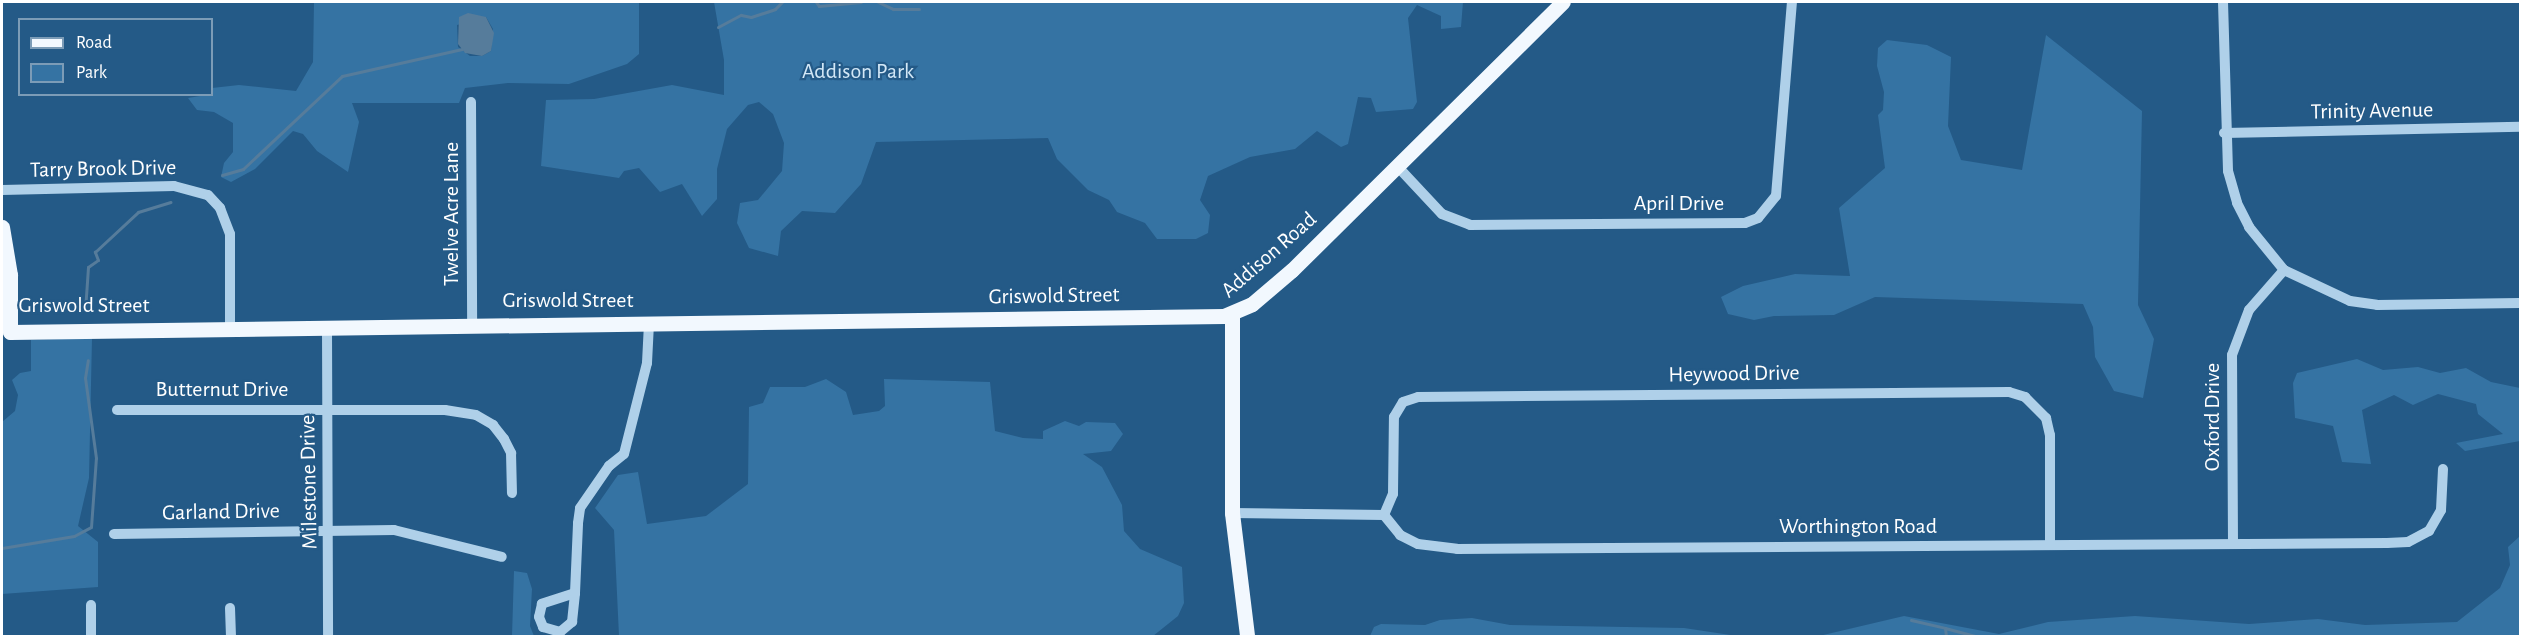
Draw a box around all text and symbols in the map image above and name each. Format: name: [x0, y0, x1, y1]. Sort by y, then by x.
legend: [18, 18, 213, 96]
text: Road: [76, 34, 112, 52]
park label: Addison Park: [802, 59, 914, 85]
text: Park: [76, 64, 107, 82]
street label: Trinity Avenue: [2310, 97, 2434, 125]
street label: Twelve Acre Lane: [439, 142, 465, 286]
street label: Tarry Brook Drive: [30, 155, 176, 183]
street label: April Drive: [1634, 191, 1724, 217]
street label: Addison Road: [1216, 206, 1322, 304]
street label: Griswold Street: [988, 282, 1120, 310]
street label: Griswold Street: [503, 288, 633, 314]
street label: Griswold Street: [19, 293, 149, 319]
street label: Heywood Drive: [1668, 360, 1800, 388]
street label: Oxford Drive: [2200, 363, 2226, 471]
street label: Butternut Drive: [156, 377, 288, 403]
street label: Milestone Drive: [295, 414, 323, 550]
street label: Garland Drive: [162, 498, 280, 526]
street label: Worthington Road: [1779, 514, 1937, 540]

